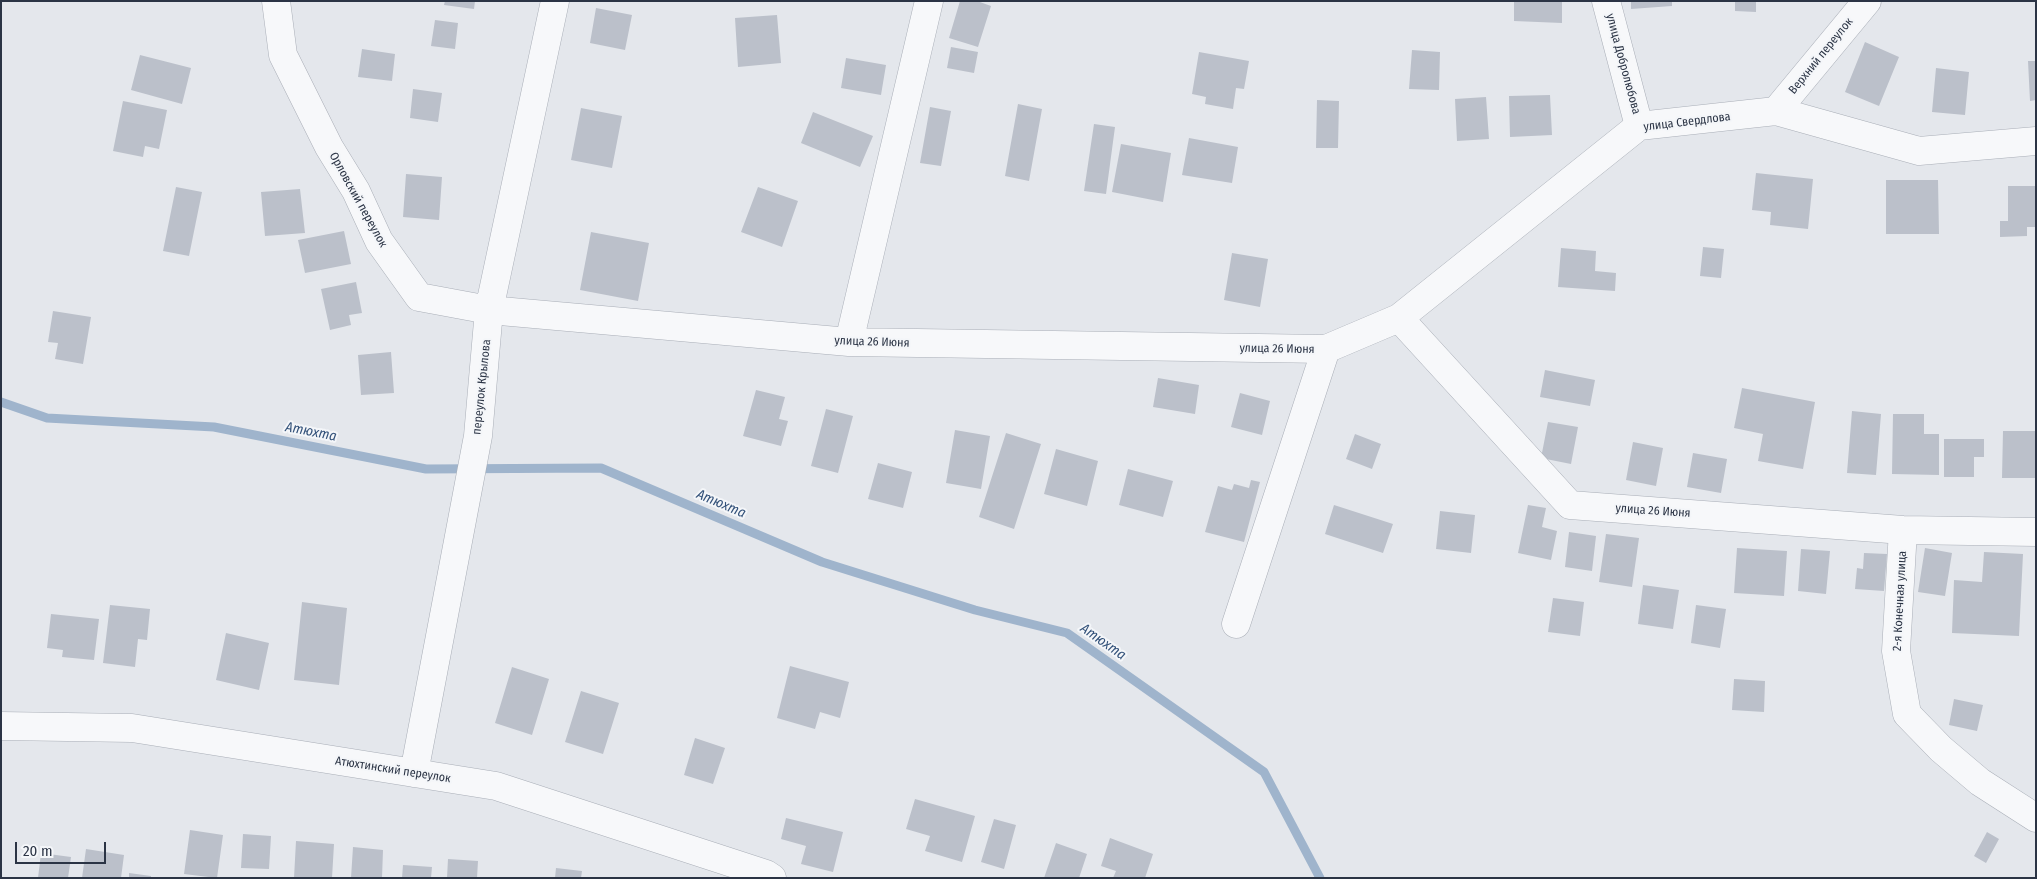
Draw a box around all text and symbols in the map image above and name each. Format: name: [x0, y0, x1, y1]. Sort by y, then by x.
street label: улица Добролюбова: [1603, 12, 1643, 116]
street label: Верхний переулок: [1786, 15, 1856, 97]
street label: улица Свердлова: [1643, 110, 1731, 134]
street label: Орловский переулок: [326, 150, 390, 250]
street label: улица 26 Июня: [834, 333, 910, 351]
street label: переулок Крылова: [470, 339, 494, 435]
street label: улица 26 Июня: [1239, 341, 1315, 357]
water label: Атюхта: [284, 419, 338, 445]
water label: Атюхта: [694, 486, 748, 522]
street label: улица 26 Июня: [1615, 501, 1691, 521]
street label: 2-я Конечная улица: [1890, 551, 1910, 651]
water label: Атюхта: [1077, 620, 1129, 664]
street label: Атюхтинский переулок: [334, 754, 452, 786]
scale bar: [18, 832, 109, 864]
text: 20 m: [23, 842, 53, 860]

